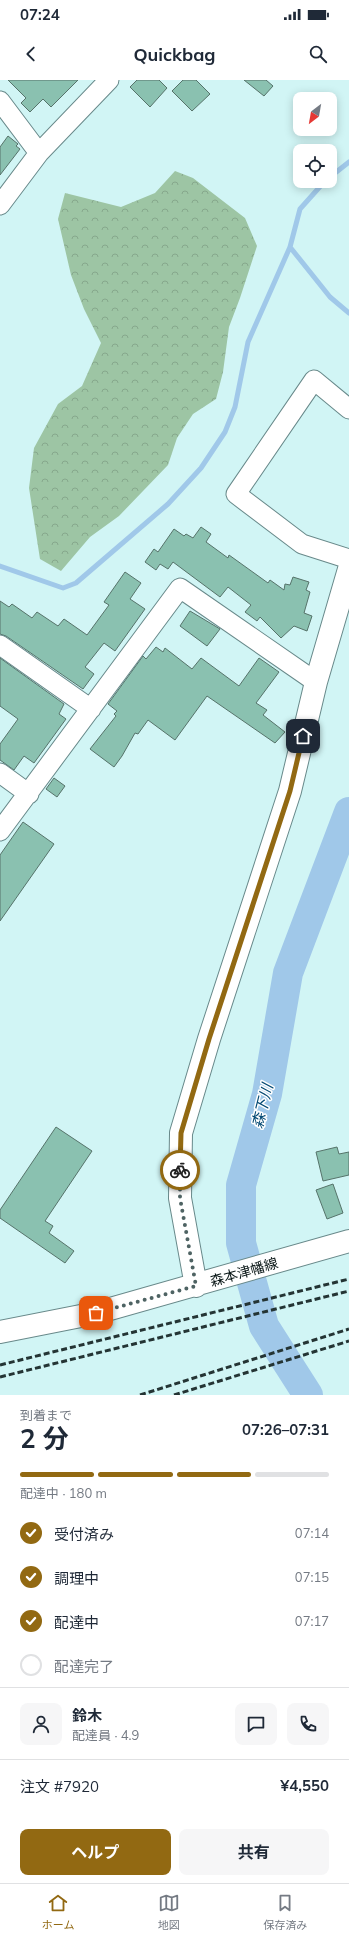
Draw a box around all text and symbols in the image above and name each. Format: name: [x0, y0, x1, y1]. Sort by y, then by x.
text: 07:24: [20, 5, 60, 24]
icon: back: [20, 43, 42, 65]
text: Quickbag: [133, 43, 216, 66]
icon: search: [307, 43, 329, 65]
north arrow: [293, 92, 337, 136]
map controls: [293, 92, 337, 188]
button: locate: [293, 144, 337, 188]
pin: [286, 719, 320, 753]
icon: home: [292, 725, 314, 747]
water label: 森下川: [247, 1080, 277, 1130]
courier: [160, 1150, 200, 1190]
icon: bike: [169, 1159, 191, 1181]
street label: 森本津幡線: [208, 1254, 280, 1290]
pin: [79, 1296, 113, 1330]
icon: bag: [85, 1302, 107, 1324]
text: 到着まで: [20, 1407, 72, 1423]
text: 07:26–07:31: [242, 1420, 329, 1439]
text: 2 分: [20, 1422, 69, 1455]
text: 配達中 · 180 m: [20, 1485, 107, 1501]
icon: check: [20, 1522, 42, 1544]
text: 受付済み: [54, 1525, 114, 1544]
text: 07:14: [295, 1525, 329, 1541]
icon: check: [20, 1566, 42, 1588]
text: 調理中: [54, 1569, 99, 1588]
text: 07:15: [295, 1569, 329, 1585]
icon: check: [20, 1610, 42, 1632]
text: 配達中: [54, 1613, 99, 1632]
text: 07:17: [295, 1613, 329, 1629]
text: 配達完了: [54, 1657, 114, 1676]
button: person: [20, 1703, 62, 1745]
button: chat: [235, 1703, 277, 1745]
button: phone: [287, 1703, 329, 1745]
text: 鈴木: [72, 1706, 102, 1725]
text: 配達員 · 4.9: [72, 1727, 139, 1743]
text: ¥4,550: [280, 1776, 329, 1795]
text: 注文 #7920: [20, 1777, 99, 1796]
button: ヘルプ: [20, 1829, 171, 1875]
button: 共有: [179, 1829, 329, 1875]
tab: ホーム: [42, 1892, 74, 1932]
tab: 地図: [158, 1892, 180, 1932]
tab: 保存済み: [263, 1892, 307, 1932]

